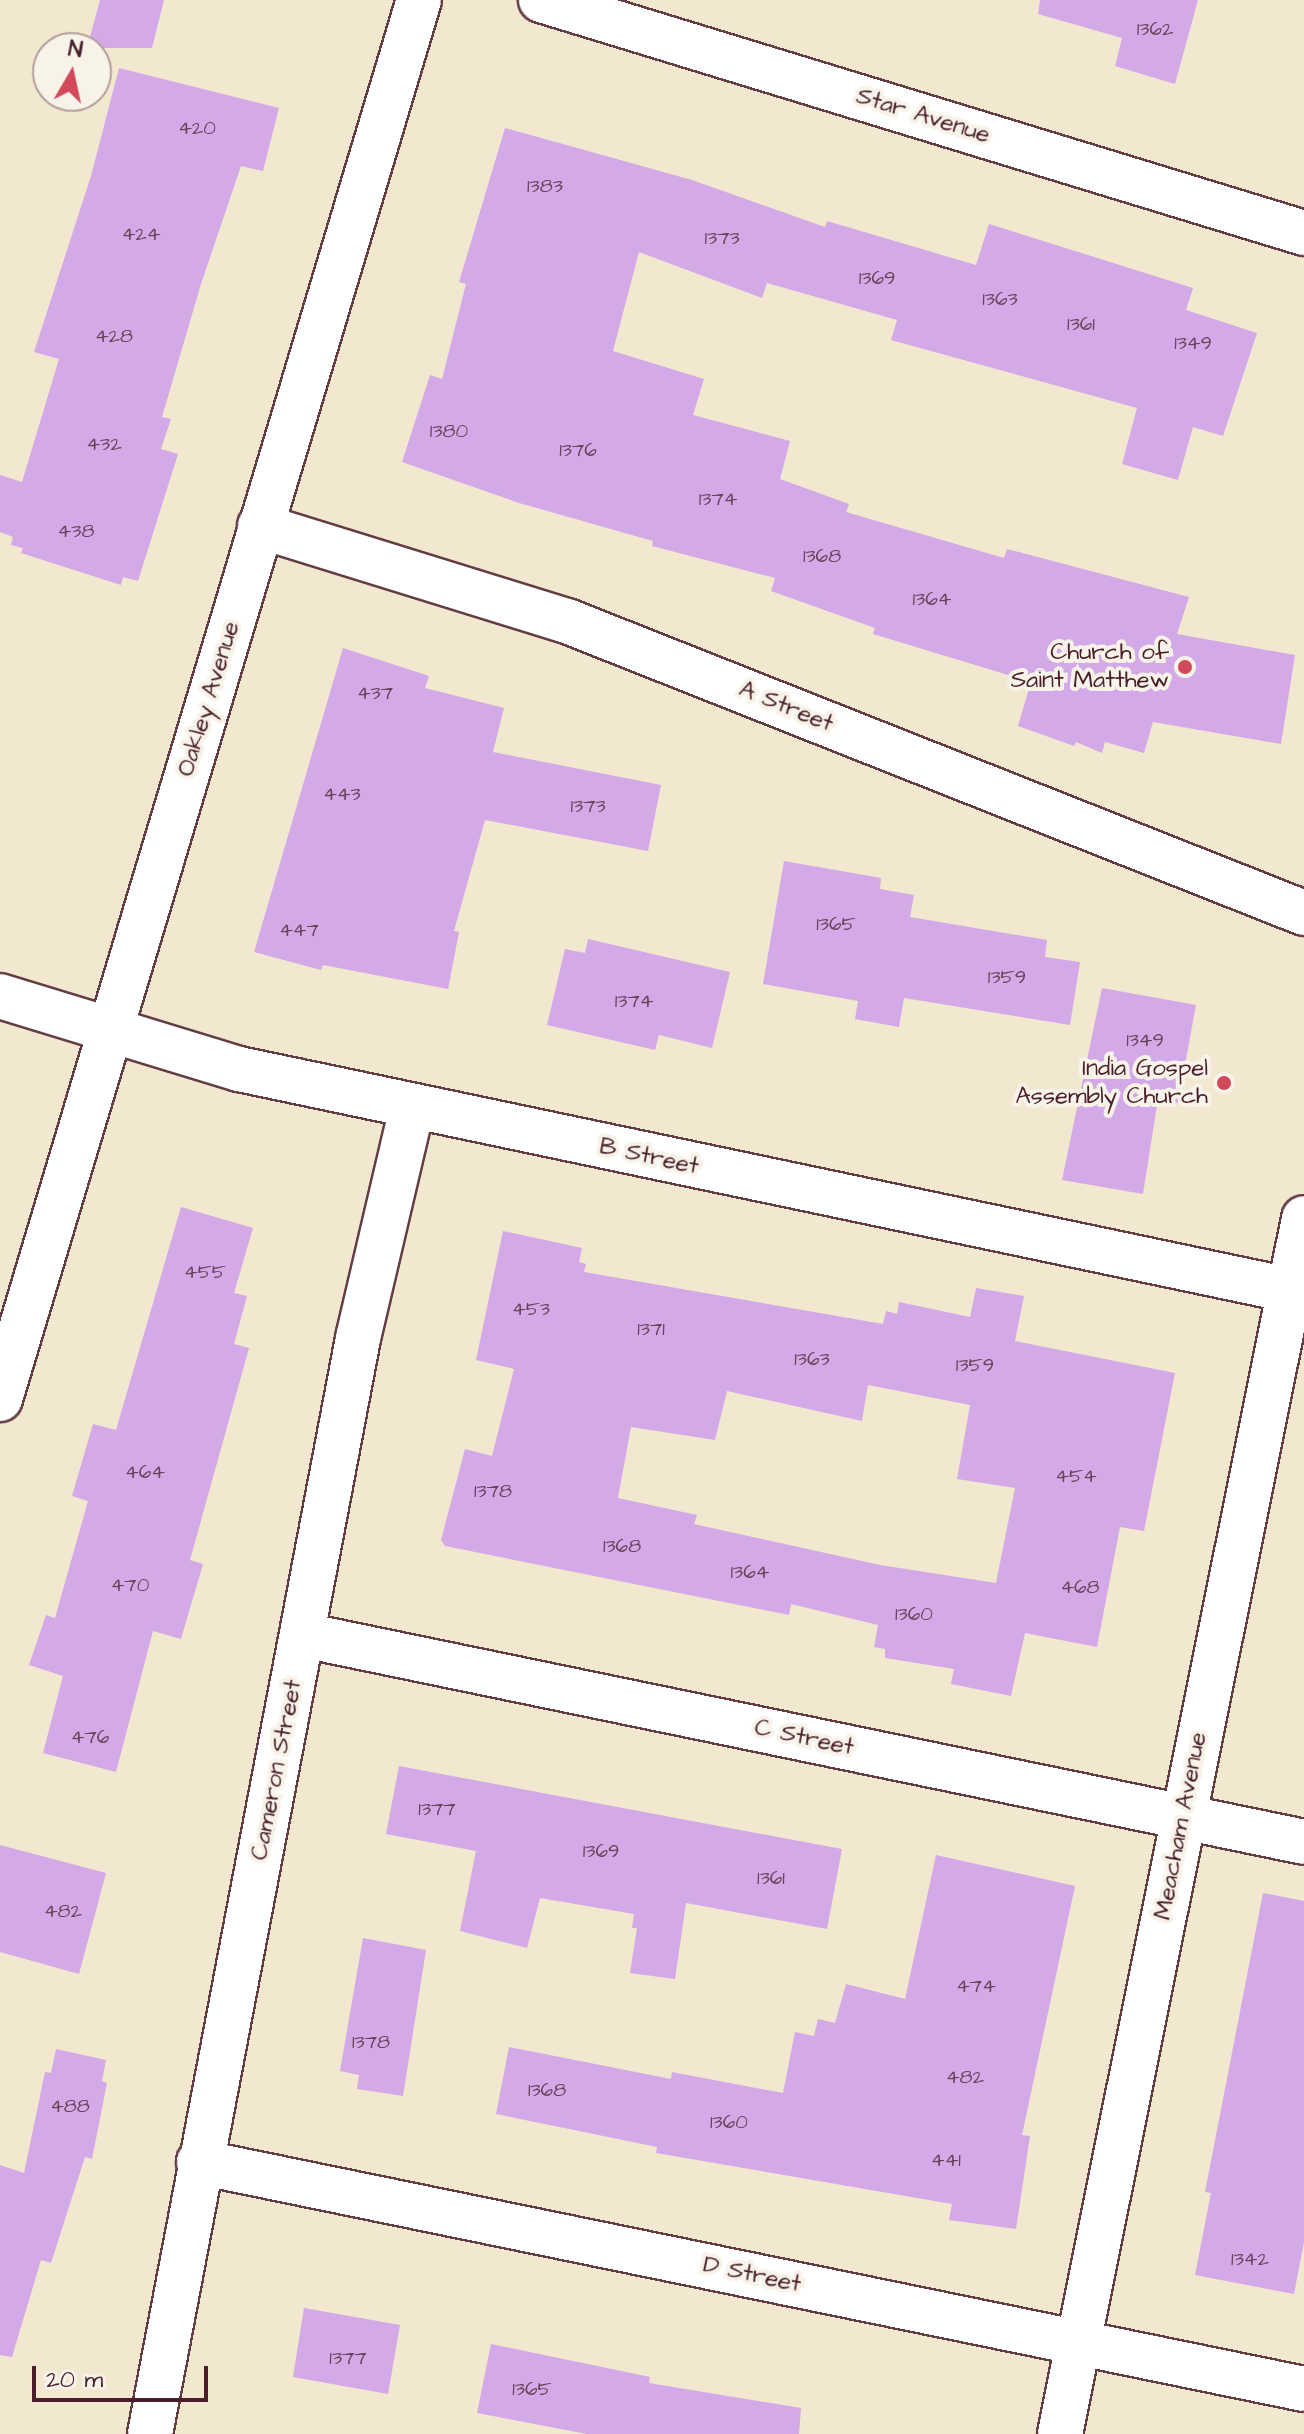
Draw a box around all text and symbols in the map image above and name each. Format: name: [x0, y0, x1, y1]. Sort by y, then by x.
house number: 1362: [1137, 17, 1173, 41]
north arrow: [32, 32, 112, 112]
text: N: [66, 33, 85, 66]
street label: Star Avenue: [853, 82, 993, 150]
house number: 420: [178, 116, 216, 140]
house number: 1383: [527, 174, 563, 198]
house number: 424: [122, 222, 160, 246]
house number: 1373: [704, 226, 740, 250]
house number: 1369: [859, 266, 895, 290]
house number: 1363: [982, 287, 1018, 311]
house number: 1361: [1067, 312, 1095, 336]
house number: 428: [95, 324, 133, 348]
house number: 1349: [1174, 331, 1212, 355]
house number: 1380: [430, 419, 468, 443]
house number: 432: [86, 432, 122, 456]
house number: 1376: [559, 438, 597, 462]
house number: 1374: [699, 487, 737, 511]
house number: 438: [58, 519, 94, 543]
house number: 1368: [803, 544, 841, 568]
house number: 1364: [913, 587, 951, 611]
street label: Oakley Avenue: [172, 618, 246, 780]
place label: Church of Saint Matthew: [1011, 639, 1169, 695]
marker: Church of Saint Matthew: [1176, 658, 1194, 676]
street label: A Street: [735, 675, 837, 739]
house number: 437: [357, 681, 393, 705]
house number: 443: [323, 782, 361, 806]
house number: 1373: [570, 794, 606, 818]
house number: 1365: [816, 912, 856, 936]
house number: 447: [279, 918, 319, 942]
house number: 1359: [988, 965, 1026, 989]
house number: 1374: [615, 989, 653, 1013]
house number: 1349: [1126, 1028, 1164, 1052]
place label: India Gospel Assembly Church: [1015, 1055, 1208, 1111]
marker: India Gospel Assembly Church: [1215, 1074, 1233, 1092]
street label: B Street: [597, 1132, 701, 1182]
house number: 455: [184, 1260, 226, 1284]
house number: 453: [512, 1297, 550, 1321]
house number: 1371: [637, 1317, 665, 1341]
house number: 1363: [794, 1347, 830, 1371]
house number: 1359: [956, 1353, 994, 1377]
house number: 464: [125, 1460, 165, 1484]
house number: 454: [1055, 1464, 1097, 1488]
house number: 1378: [474, 1479, 512, 1503]
house number: 1368: [603, 1534, 641, 1558]
house number: 1364: [731, 1560, 769, 1584]
house number: 470: [111, 1573, 149, 1597]
house number: 468: [1060, 1575, 1100, 1599]
house number: 1360: [895, 1602, 933, 1626]
street label: Cameron Street: [245, 1677, 309, 1863]
street label: C Street: [752, 1713, 856, 1763]
house number: 476: [71, 1725, 109, 1749]
street label: Meacham Avenue: [1149, 1730, 1213, 1922]
house number: 1377: [418, 1797, 456, 1821]
house number: 1369: [583, 1839, 619, 1863]
house number: 1361: [757, 1866, 785, 1890]
house number: 482: [44, 1899, 82, 1923]
house number: 474: [956, 1974, 996, 1998]
house number: 1378: [352, 2030, 390, 2054]
house number: 482: [946, 2065, 984, 2089]
house number: 1368: [528, 2078, 566, 2102]
house number: 488: [50, 2094, 90, 2118]
house number: 1360: [710, 2110, 748, 2134]
house number: 441: [931, 2148, 961, 2172]
house number: 1342: [1231, 2247, 1269, 2271]
street label: D Street: [700, 2251, 804, 2299]
house number: 1377: [329, 2346, 367, 2370]
scale bar: [36, 2350, 212, 2400]
text: 20 m: [46, 2363, 103, 2397]
house number: 1365: [512, 2377, 552, 2401]

